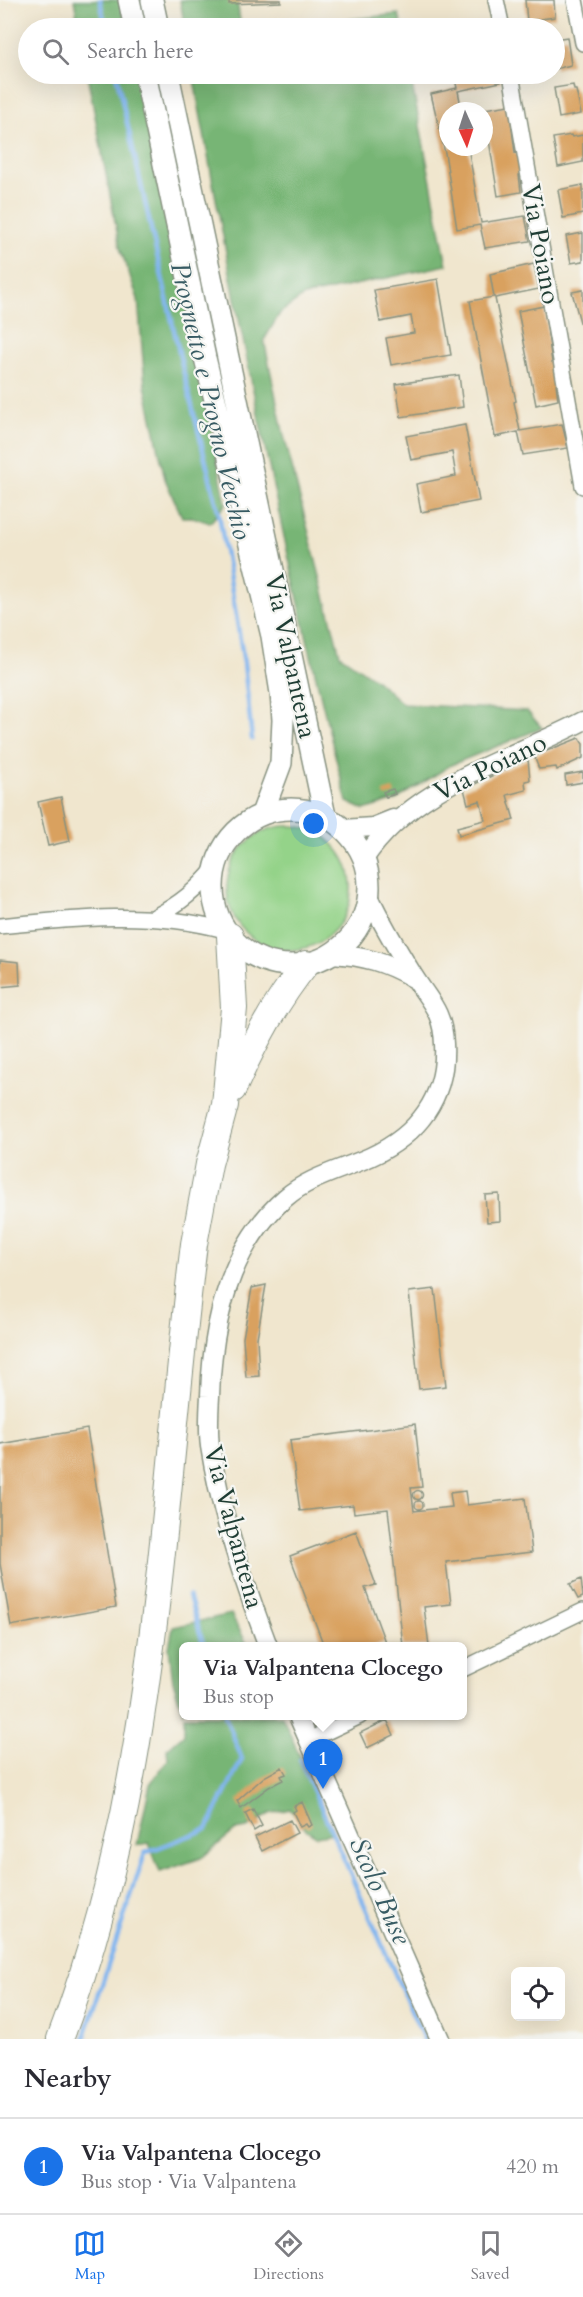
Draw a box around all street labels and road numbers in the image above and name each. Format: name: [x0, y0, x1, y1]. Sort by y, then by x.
street label: Via Poiano: [513, 181, 569, 307]
street label: Via Valpantena: [256, 570, 326, 742]
street label: Via Poiano: [428, 725, 552, 809]
street label: Via Valpantena: [195, 1442, 273, 1612]

